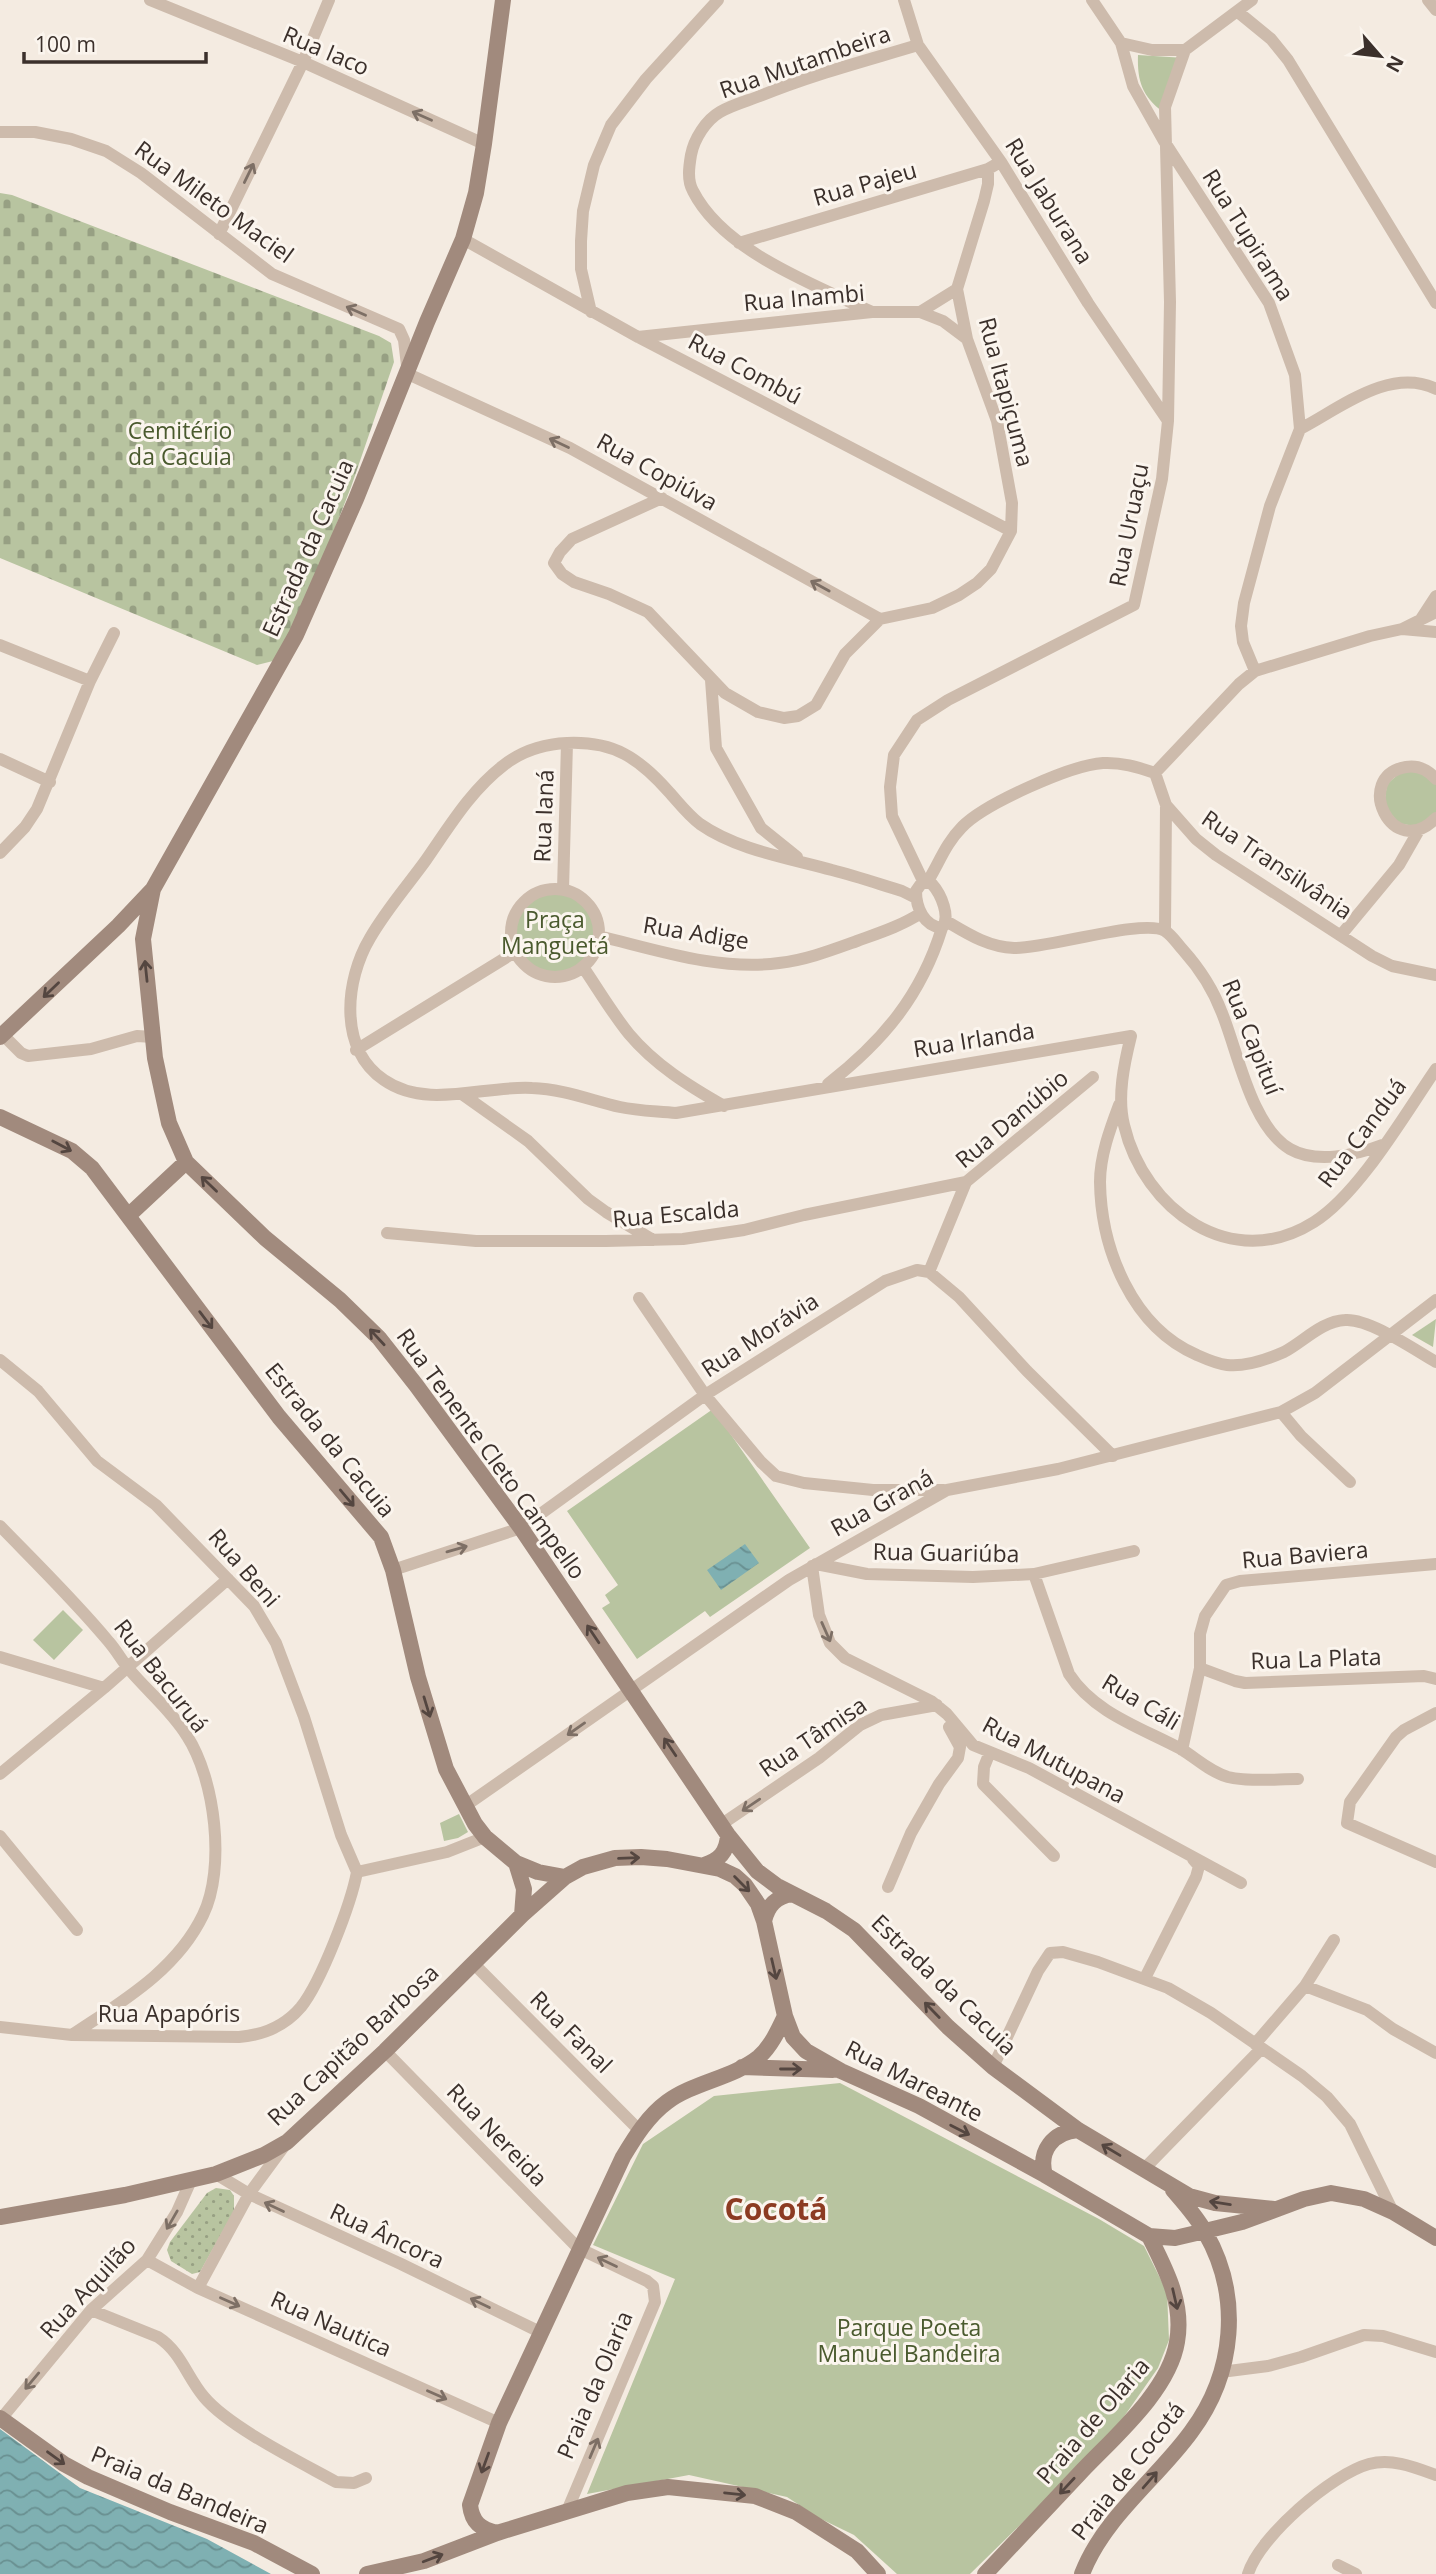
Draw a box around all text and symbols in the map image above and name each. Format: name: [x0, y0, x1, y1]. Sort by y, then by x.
street label: Rua Mutambeira: [715, 17, 895, 105]
street label: Rua Iaco: [278, 18, 375, 83]
scale bar: [24, 21, 206, 65]
north arrow: [1345, 21, 1415, 91]
text: 100 m: [35, 30, 96, 58]
text: N: [1380, 51, 1410, 77]
one-way arrow: [412, 109, 433, 122]
street label: Rua Jaburana: [998, 131, 1101, 270]
street label: Rua Mileto Maciel: [129, 133, 301, 270]
street label: Rua Pajeu: [809, 153, 920, 213]
street label: Rua Tupirama: [1196, 162, 1302, 307]
one-way arrow: [243, 163, 257, 184]
street label: Rua Inambi: [742, 276, 866, 318]
one-way arrow: [346, 304, 367, 317]
street label: Rua Itapiçuma: [972, 313, 1042, 470]
street label: Rua Combú: [683, 325, 808, 412]
park label: Cemitério da Cacuia: [128, 414, 232, 472]
street label: Rua Copiúva: [591, 425, 724, 518]
one-way arrow: [548, 436, 570, 449]
street label: Estrada da Cacuia: [254, 454, 360, 641]
street label: Rua Uruaçu: [1100, 460, 1156, 589]
one-way arrow: [810, 579, 831, 592]
street label: Rua Ianá: [525, 769, 561, 863]
street label: Rua Transilvânia: [1196, 802, 1359, 927]
park label: Praça Manguetá: [501, 903, 609, 961]
street label: Rua Adige: [641, 908, 751, 956]
one-way arrow: [139, 961, 152, 983]
street label: Rua Capituí: [1215, 974, 1291, 1100]
one-way arrow: [43, 982, 60, 999]
street label: Rua Irlanda: [911, 1014, 1037, 1064]
street label: Rua Danúbio: [948, 1061, 1075, 1175]
street label: Rua Canduá: [1309, 1071, 1413, 1194]
one-way arrow: [51, 1140, 72, 1153]
one-way arrow: [201, 1175, 218, 1192]
street label: Rua Escalda: [611, 1192, 741, 1234]
street label: Rua Morávia: [695, 1284, 824, 1384]
one-way arrow: [199, 1310, 213, 1329]
street label: Rua Tenente Cleto Campello: [390, 1321, 594, 1585]
one-way arrow: [368, 1329, 385, 1346]
street label: Estrada da Cacuia: [258, 1355, 403, 1524]
street label: Rua Graná: [824, 1461, 939, 1543]
one-way arrow: [339, 1489, 355, 1507]
street label: Rua Beni: [202, 1521, 288, 1614]
street label: Rua Baviera: [1240, 1533, 1370, 1575]
street label: Rua Guariúba: [872, 1535, 1020, 1569]
one-way arrow: [446, 1542, 468, 1555]
street label: Rua Bacuruá: [107, 1612, 216, 1739]
one-way arrow: [820, 1621, 833, 1642]
one-way arrow: [586, 1625, 600, 1644]
street label: Rua La Plata: [1250, 1640, 1382, 1676]
street label: Rua Cáli: [1096, 1665, 1187, 1737]
street label: Rua Tâmisa: [752, 1688, 873, 1784]
one-way arrow: [422, 1696, 435, 1718]
street label: Rua Mutupana: [977, 1708, 1132, 1810]
one-way arrow: [566, 1722, 586, 1736]
one-way arrow: [663, 1738, 677, 1758]
one-way arrow: [742, 1798, 761, 1812]
one-way arrow: [618, 1851, 641, 1864]
one-way arrow: [733, 1875, 750, 1892]
street label: Estrada da Cacuia: [865, 1907, 1024, 2062]
street label: Rua Capitão Barbosa: [260, 1956, 445, 2132]
one-way arrow: [768, 1957, 782, 1980]
street label: Rua Fanal: [523, 1983, 620, 2080]
street label: Rua Apapóris: [98, 1997, 240, 2029]
one-way arrow: [924, 2002, 941, 2019]
street label: Rua Mareante: [840, 2032, 989, 2129]
one-way arrow: [779, 2062, 802, 2076]
street label: Rua Nereida: [440, 2076, 555, 2193]
one-way arrow: [950, 2123, 970, 2137]
one-way arrow: [1101, 2143, 1121, 2157]
district label: Cocotá: [725, 2188, 827, 2229]
street label: Rua Âncora: [325, 2195, 450, 2276]
one-way arrow: [1209, 2196, 1232, 2209]
one-way arrow: [264, 2199, 285, 2213]
one-way arrow: [164, 2210, 178, 2230]
street label: Rua Aquilão: [32, 2230, 143, 2345]
one-way arrow: [596, 2254, 617, 2267]
street label: Rua Nautica: [266, 2282, 397, 2364]
one-way arrow: [1169, 2287, 1183, 2310]
one-way arrow: [218, 2296, 240, 2309]
one-way arrow: [470, 2296, 491, 2309]
street label: Praia da Olaria: [549, 2306, 640, 2464]
park label: Parque Poeta Manuel Bandeira: [817, 2311, 1001, 2369]
street label: Praia de Olaria: [1028, 2350, 1156, 2490]
one-way arrow: [24, 2372, 40, 2390]
one-way arrow: [426, 2389, 447, 2402]
street label: Praia de Cocotá: [1063, 2394, 1191, 2546]
street label: Praia da Bandeira: [87, 2437, 274, 2541]
one-way arrow: [588, 2438, 601, 2459]
one-way arrow: [46, 2451, 65, 2465]
one-way arrow: [478, 2451, 490, 2473]
one-way arrow: [1142, 2471, 1158, 2489]
one-way arrow: [1059, 2478, 1076, 2495]
one-way arrow: [724, 2488, 746, 2501]
one-way arrow: [421, 2550, 443, 2563]

